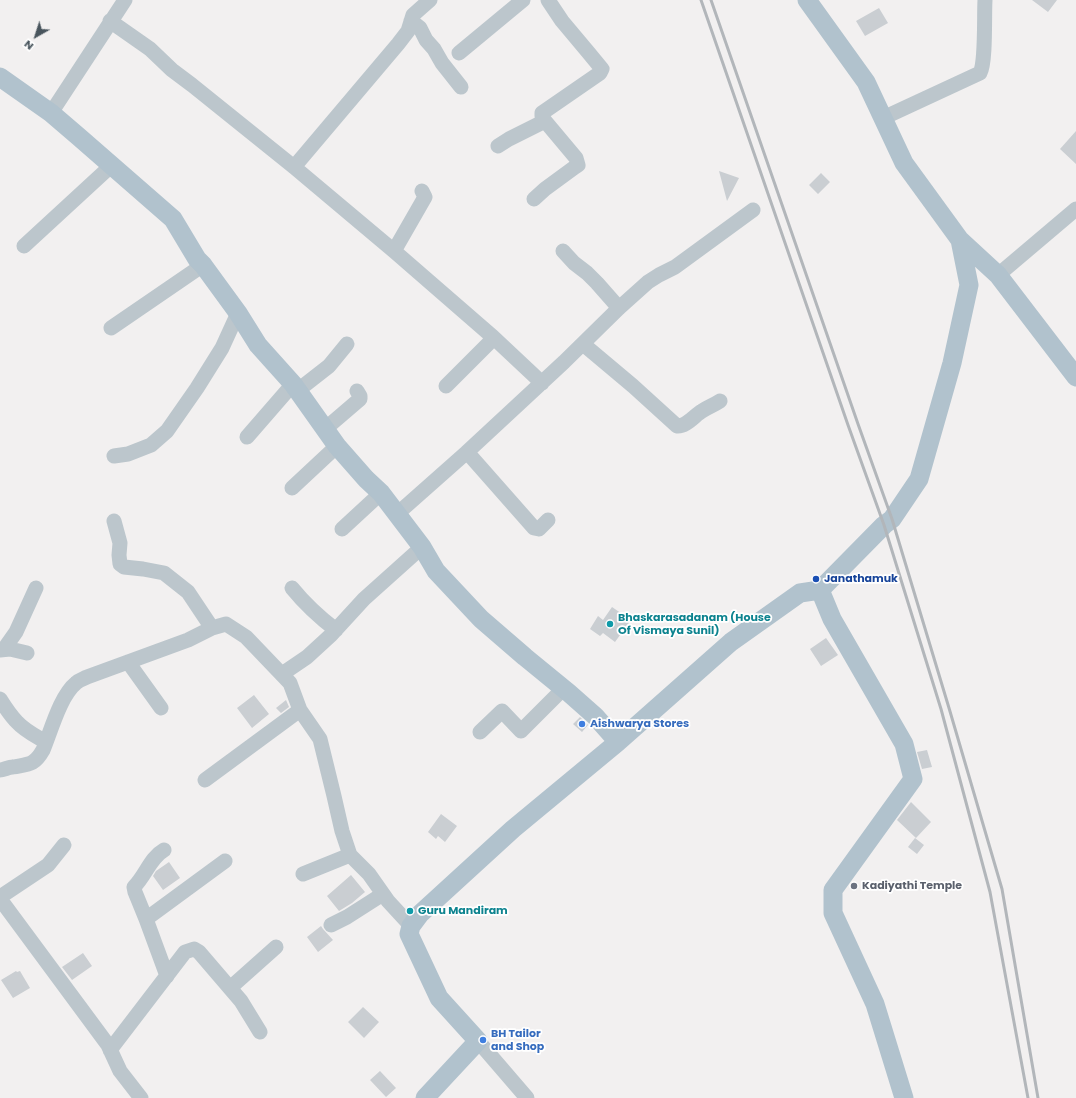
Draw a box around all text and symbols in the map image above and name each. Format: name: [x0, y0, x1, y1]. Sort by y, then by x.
north arrow: [16, 16, 56, 56]
text: N: [20, 37, 37, 54]
place label: Janathamuk: [824, 572, 898, 586]
marker: Janathamuk: [811, 574, 821, 584]
place label: Bhaskarasadanam (House Of Vismaya Sunil): [618, 611, 771, 637]
marker: Bhaskarasadanam (House Of Vismaya Sunil): [605, 619, 615, 629]
place label: Aishwarya Stores: [590, 717, 689, 731]
marker: Aishwarya Stores: [577, 719, 587, 729]
place label: Kadiyathi Temple: [862, 879, 962, 893]
marker: Kadiyathi Temple: [849, 881, 859, 891]
place label: Guru Mandiram: [418, 904, 508, 918]
marker: Guru Mandiram: [405, 906, 415, 916]
place label: BH Tailor and Shop: [491, 1027, 544, 1053]
marker: BH Tailor and Shop: [478, 1035, 488, 1045]

